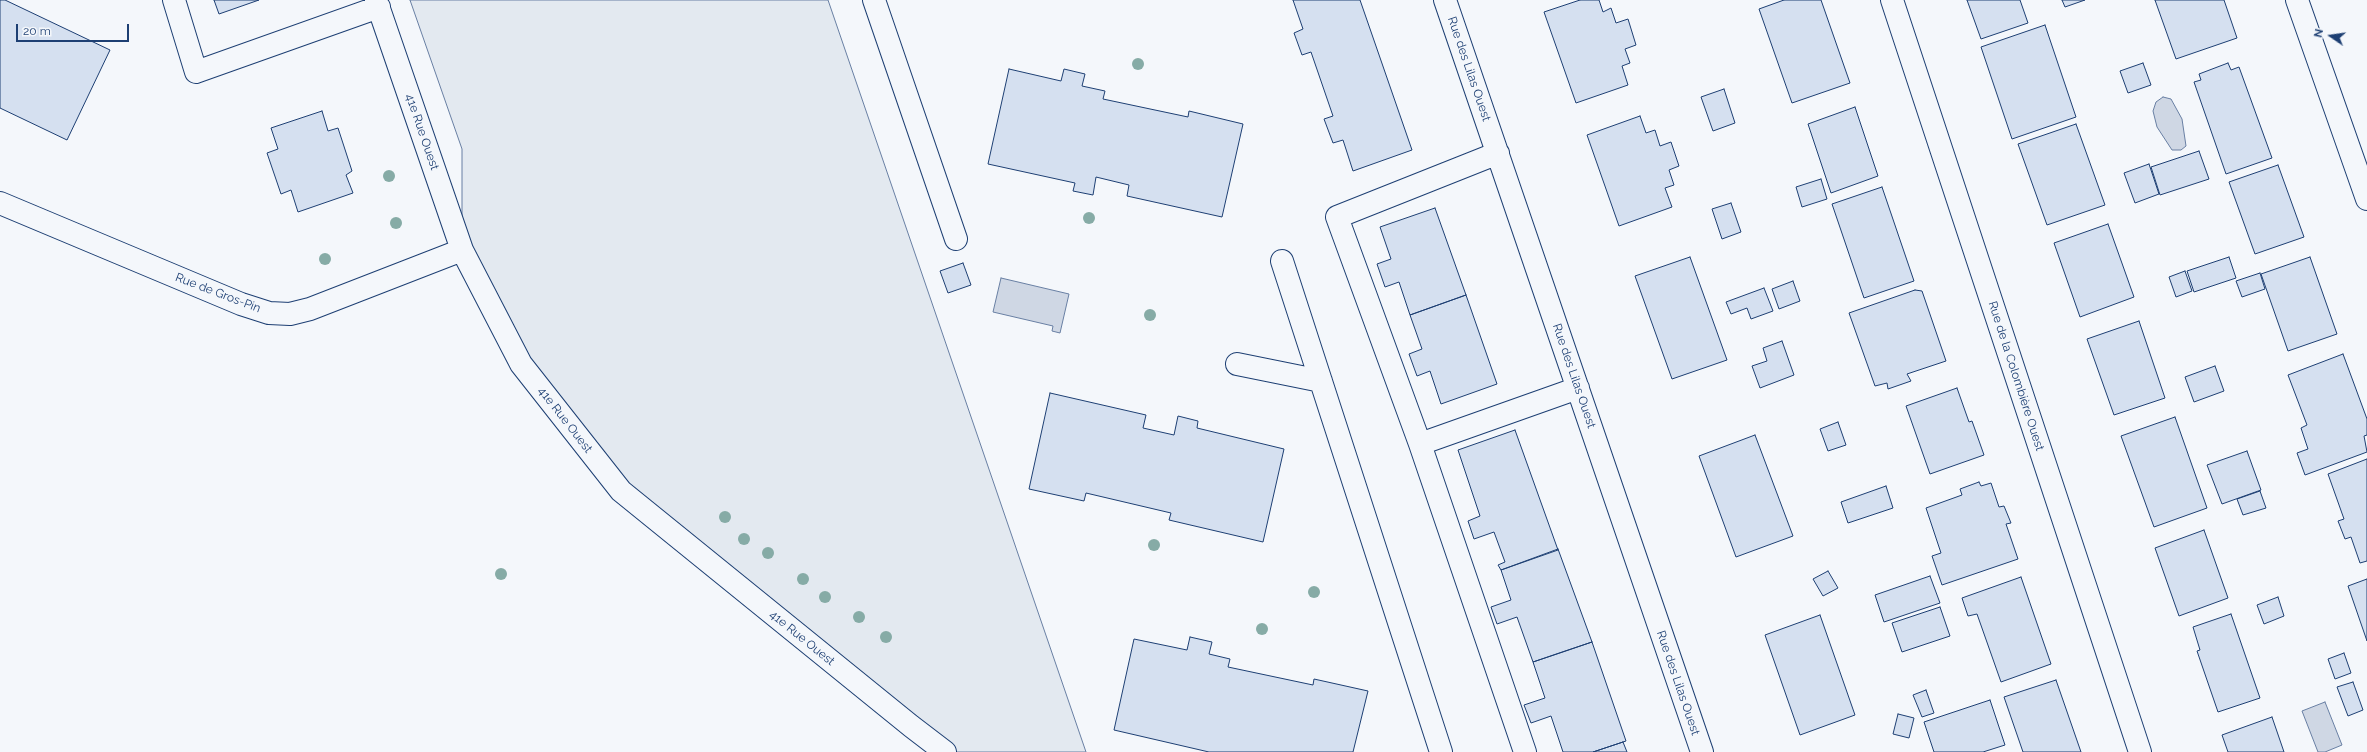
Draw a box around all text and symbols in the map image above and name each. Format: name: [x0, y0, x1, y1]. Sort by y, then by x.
street label: Rue des Lilas Ouest: [1444, 15, 1494, 123]
scale bar: [18, 16, 131, 42]
north arrow: [2311, 16, 2351, 56]
text: 20 m: [23, 24, 51, 38]
text: N: [2312, 28, 2326, 39]
street label: 41e Rue Ouest: [402, 92, 442, 172]
street label: Rue de Gros-Pin: [173, 270, 263, 316]
street label: Rue de la Colombière Ouest: [1985, 299, 2047, 453]
street label: Rue des Lilas Ouest: [1549, 322, 1599, 430]
street label: 41e Rue Ouest: [535, 384, 595, 456]
street label: 41e Rue Ouest: [766, 607, 838, 669]
street label: Rue des Lilas Ouest: [1653, 629, 1703, 737]

